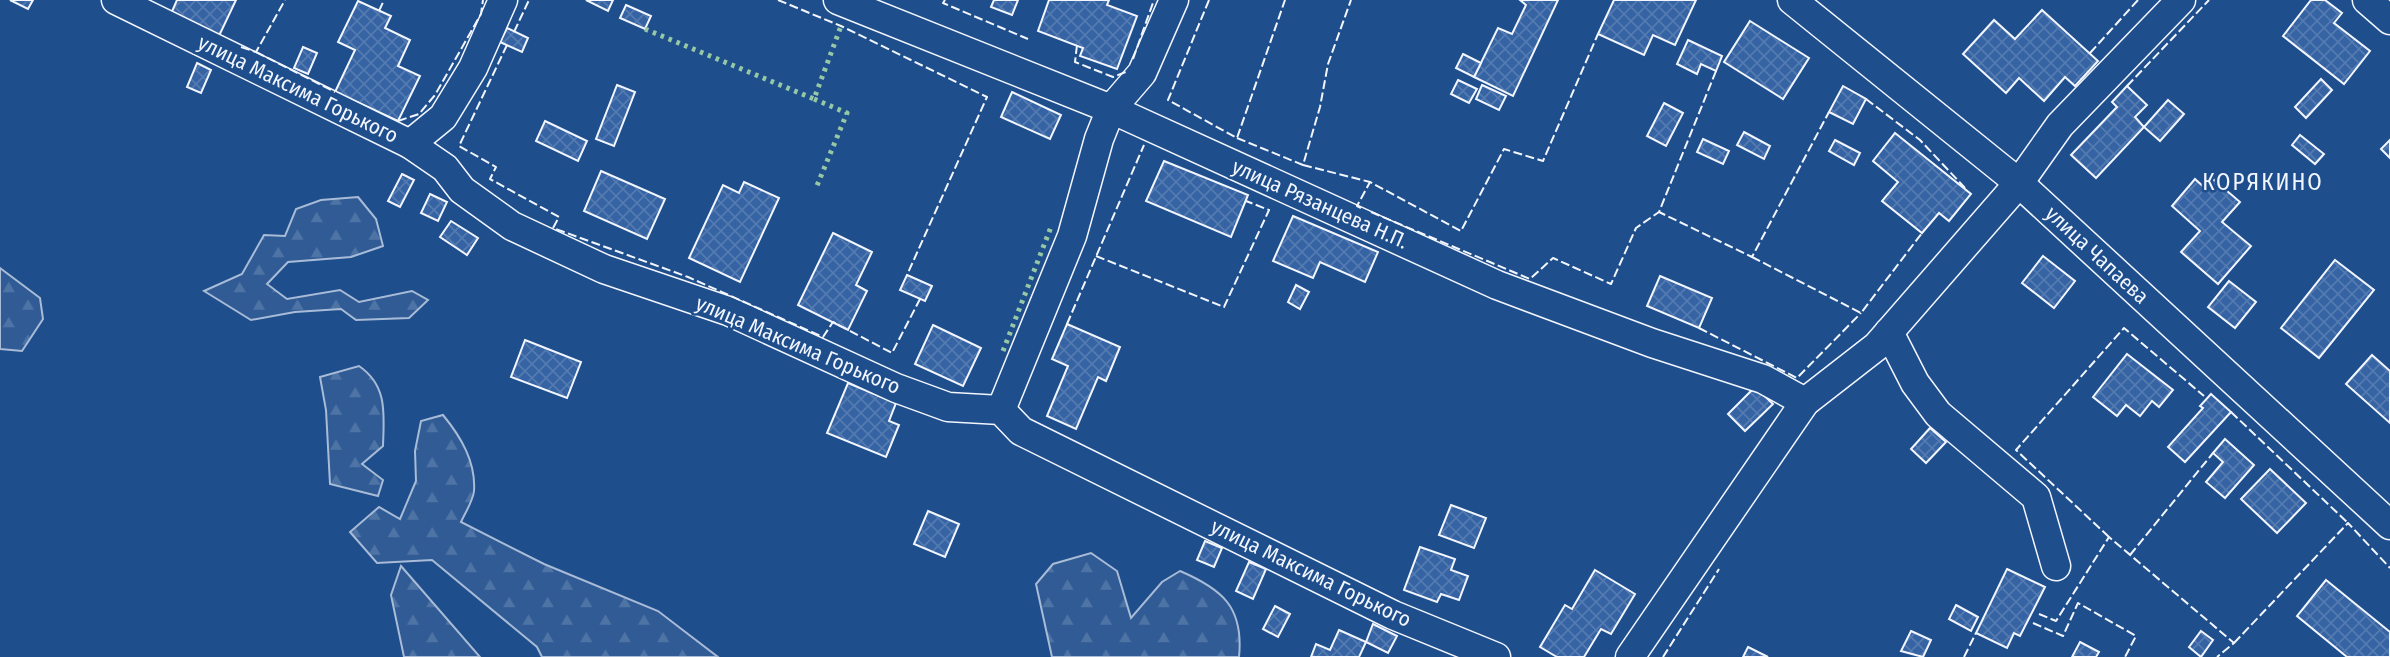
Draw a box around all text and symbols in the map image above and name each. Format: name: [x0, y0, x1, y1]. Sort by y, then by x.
street label: улица Максима Горького: [194, 29, 402, 149]
street label: улица Рязанцева Н.П.: [1228, 154, 1412, 254]
district label: КОРЯКИНО: [2202, 168, 2324, 196]
street label: улица Чапаева: [2040, 201, 2154, 309]
street label: улица Максима Горького: [692, 290, 904, 400]
street label: улица Максима Горького: [1207, 513, 1415, 633]

